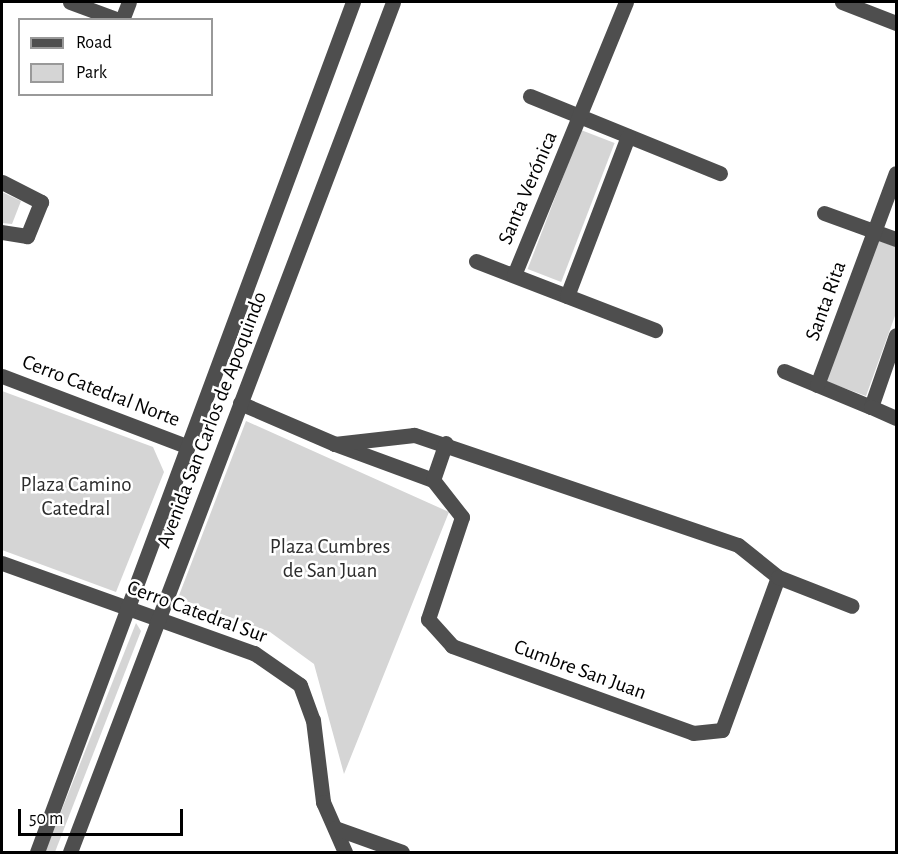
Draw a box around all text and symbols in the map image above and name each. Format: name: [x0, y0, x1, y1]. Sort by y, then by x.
legend: [18, 18, 213, 96]
text: Road: [76, 34, 112, 52]
text: Park: [76, 64, 107, 82]
street label: Santa Verónica: [493, 128, 563, 248]
street label: Santa Rita: [800, 258, 852, 344]
street label: Avenida San Carlos de Apoquindo: [151, 288, 273, 552]
street label: Cerro Catedral Norte: [19, 349, 183, 433]
park label: Plaza Camino Catedral: [20, 472, 132, 522]
park label: Plaza Cumbres de San Juan: [270, 534, 390, 584]
street label: Cerro Catedral Sur: [124, 575, 270, 649]
street label: Cumbre San Juan: [510, 634, 650, 706]
scale bar: [21, 797, 186, 835]
text: 50 m: [29, 810, 63, 828]

